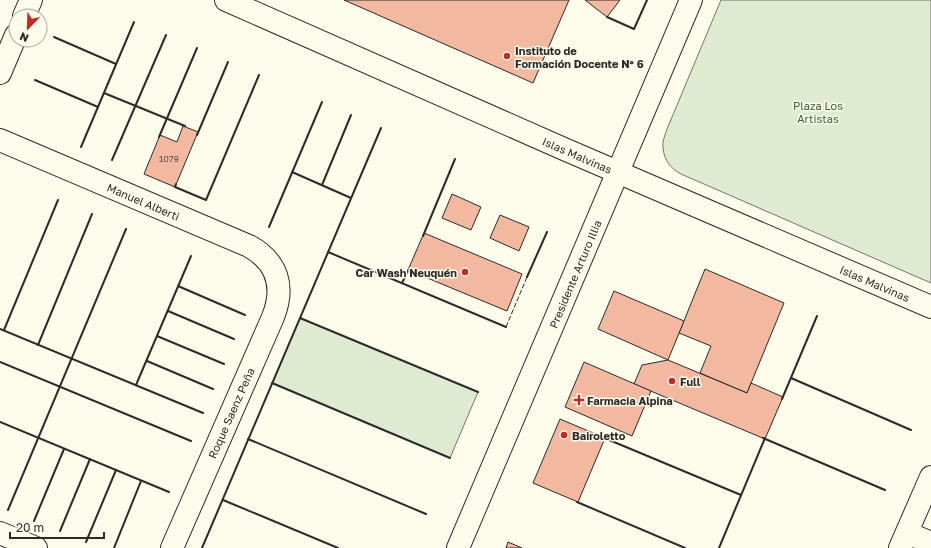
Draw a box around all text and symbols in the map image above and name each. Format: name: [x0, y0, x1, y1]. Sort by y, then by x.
north arrow: [8, 8, 48, 48]
text: N: [18, 30, 30, 45]
place label: Instituto de Formación Docente N° 6: [515, 44, 644, 70]
marker: Instituto de Formación Docente N° 6: [502, 51, 512, 61]
park label: Plaza Los Artistas: [793, 99, 843, 125]
street label: Islas Malvinas: [541, 134, 614, 176]
house number: 1079: [159, 153, 179, 164]
street label: Manuel Alberti: [105, 180, 182, 222]
street label: Presidente Arturo Illia: [546, 218, 603, 330]
street label: Islas Malvinas: [838, 262, 912, 304]
place label: Car Wash Neuquén: [356, 266, 457, 279]
marker: Car Wash Neuquén: [460, 267, 470, 277]
street label: Roque Saenz Peña: [205, 366, 257, 460]
place label: Full: [680, 375, 701, 388]
marker: Full: [667, 376, 677, 386]
place label: Farmacia Alpina: [587, 394, 673, 407]
marker: Farmacia Alpina: [574, 395, 584, 405]
place label: Bairoletto: [572, 429, 626, 442]
marker: Bairoletto: [559, 430, 569, 440]
scale bar: [10, 514, 104, 540]
text: 20 m: [16, 520, 44, 535]

